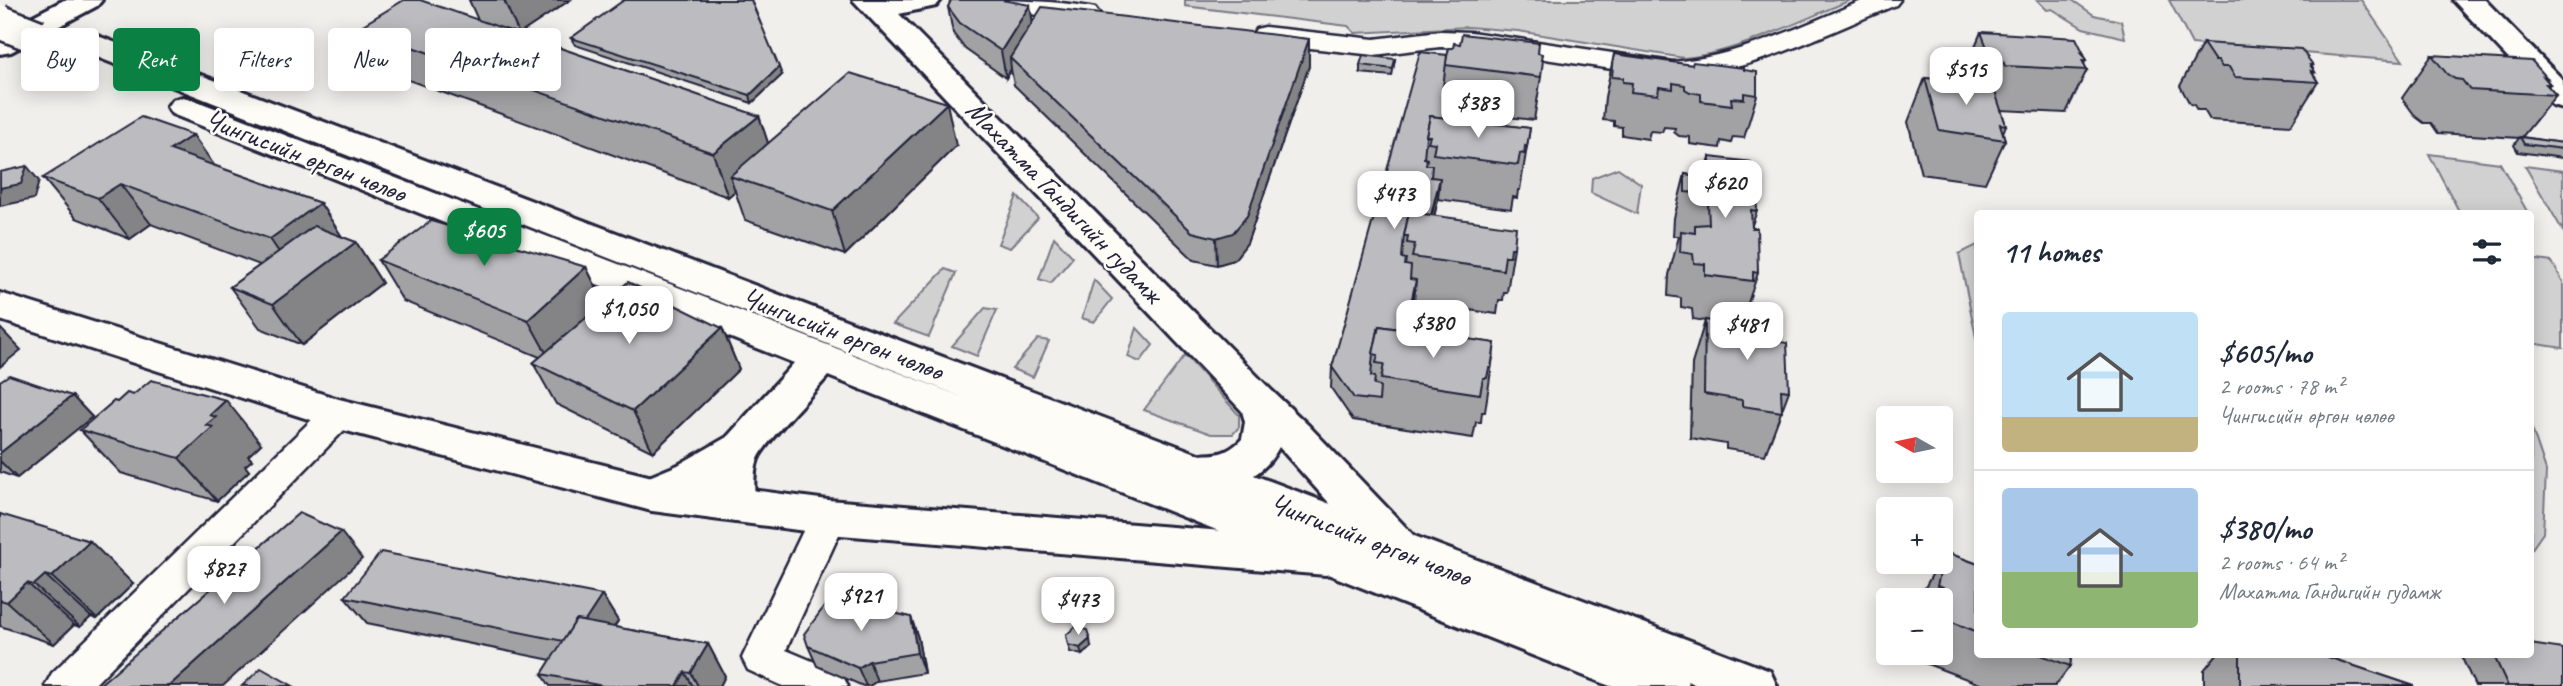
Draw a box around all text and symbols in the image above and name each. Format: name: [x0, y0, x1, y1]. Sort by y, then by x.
chip: Buy: [21, 28, 99, 91]
chip: Rent: [113, 28, 200, 91]
chip: Filters: [214, 28, 314, 91]
chip: New: [328, 28, 411, 91]
chip: Apartment: [425, 28, 561, 91]
pin: $515: [1925, 48, 2007, 107]
text: $515: [1946, 55, 1986, 84]
pin: $383: [1437, 80, 1519, 140]
text: $383: [1457, 88, 1499, 117]
street label: Махатма Гандигийн гудамж: [959, 92, 1173, 312]
street label: Чингисийн өргөн чөлөө: [200, 101, 413, 211]
pin: $620: [1684, 160, 1766, 220]
text: $620: [1704, 168, 1746, 197]
pin: $473: [1353, 172, 1435, 231]
text: $473: [1373, 179, 1415, 208]
pin: $605: [443, 208, 525, 268]
text: $605: [463, 216, 505, 245]
text: 11 homes: [2002, 233, 2100, 271]
icon: filters: [2468, 233, 2506, 271]
street label: Чингисийн өргөн чөлөө: [737, 279, 950, 389]
pin: $1,050: [572, 286, 686, 346]
text: $1,050: [601, 294, 657, 323]
pin: $380: [1392, 300, 1474, 360]
pin: $481: [1706, 302, 1788, 362]
text: $380: [1412, 308, 1454, 337]
text: $481: [1726, 310, 1768, 339]
text: $605/mo: [2219, 334, 2312, 372]
icon: home: [2058, 340, 2142, 424]
text: 2 rooms · 78 m²: [2219, 372, 2343, 401]
text: Чингисийн өргөн чөлөө: [2219, 401, 2394, 430]
north arrow: [1876, 406, 1953, 483]
map controls: [1876, 406, 1953, 665]
street label: Чингисийн өргөн чөлөө: [1265, 485, 1478, 595]
button: +: [1876, 497, 1953, 574]
text: $380/mo: [2219, 510, 2311, 548]
icon: home: [2058, 516, 2142, 600]
pin: $827: [183, 546, 265, 606]
text: 2 rooms · 64 m²: [2219, 548, 2343, 577]
text: $827: [203, 554, 245, 583]
pin: $921: [820, 574, 902, 633]
text: Махатма Гандигийн гудамж: [2219, 577, 2440, 606]
pin: $473: [1037, 578, 1119, 637]
text: $921: [840, 581, 882, 610]
text: $473: [1057, 585, 1099, 614]
button: −: [1876, 588, 1953, 665]

